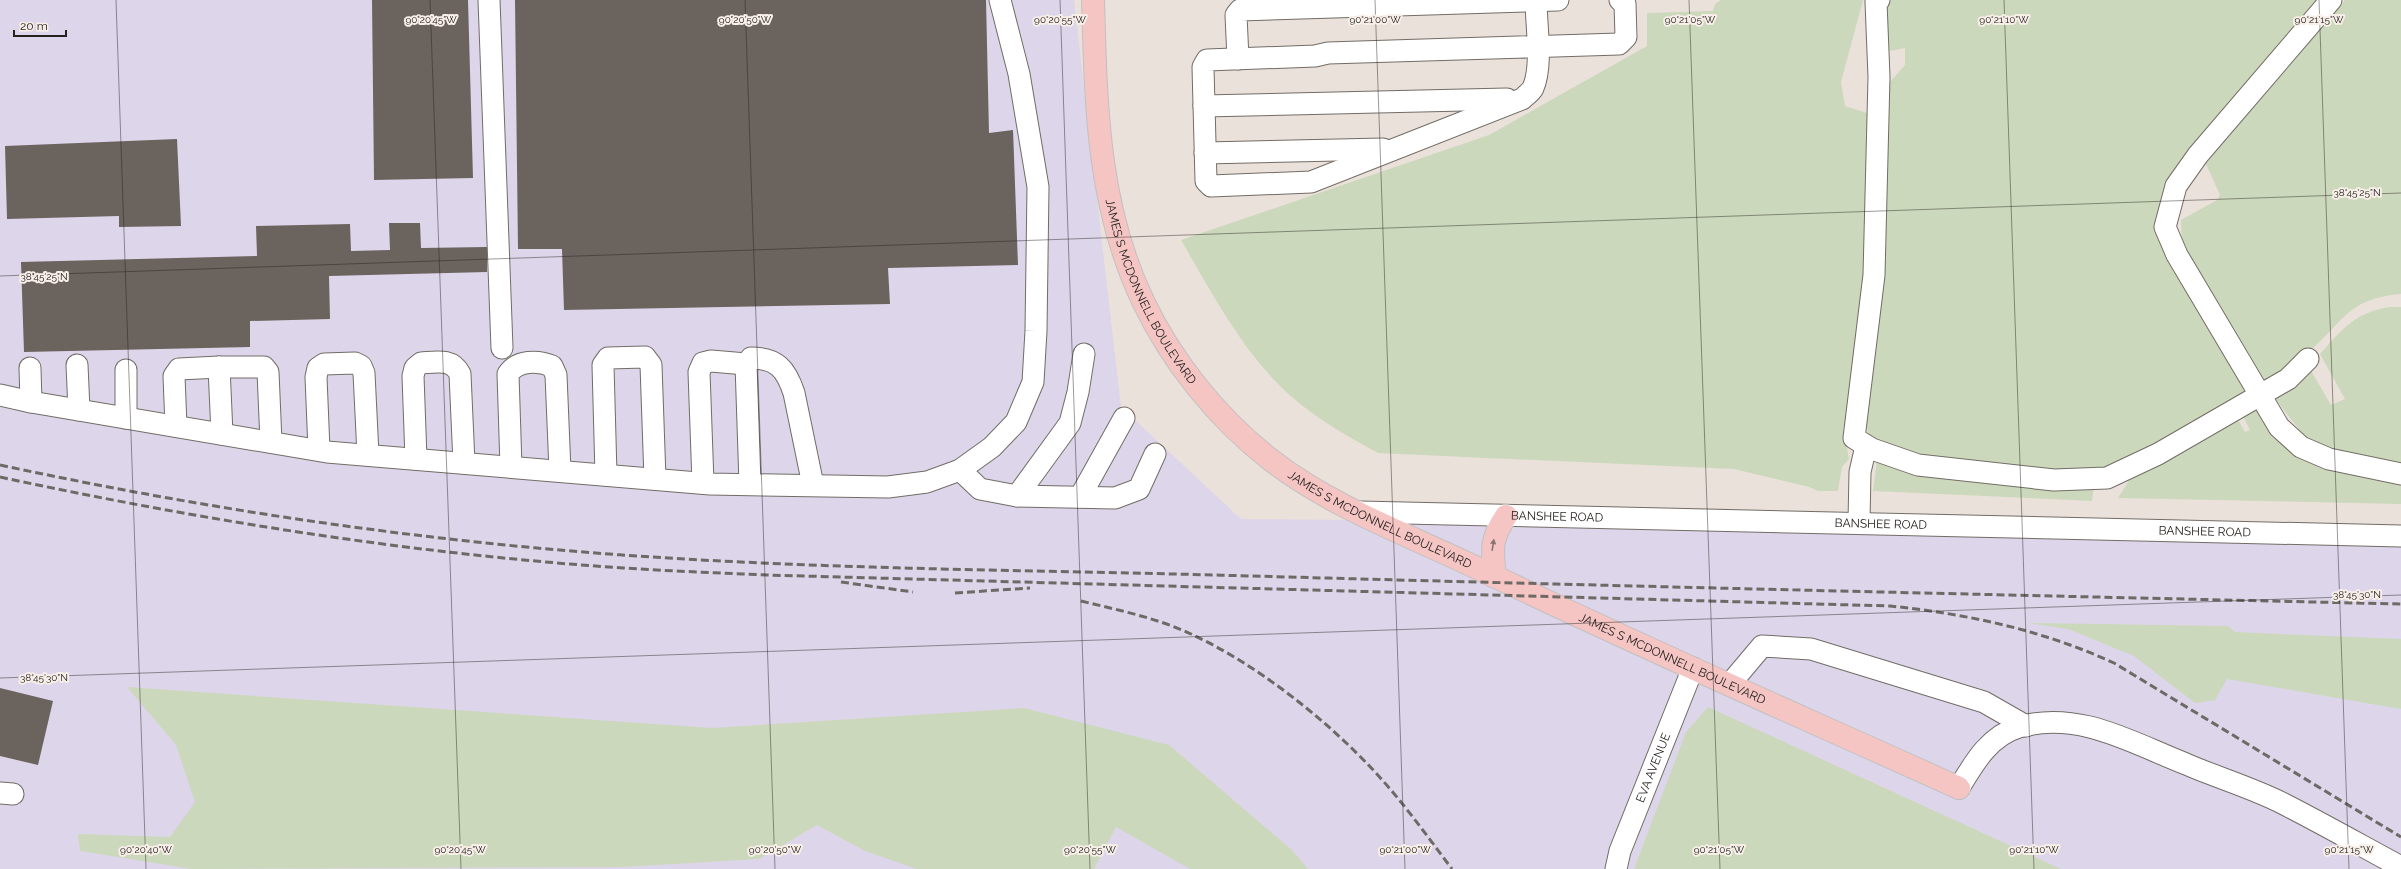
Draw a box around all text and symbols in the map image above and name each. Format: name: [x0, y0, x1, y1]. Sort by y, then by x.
scale bar: [14, 12, 66, 38]
text: 90°20'45"W: [405, 14, 457, 25]
text: 90°20'50"W: [719, 14, 772, 25]
text: 90°20'55"W: [1034, 14, 1086, 25]
text: 90°21'00"W: [1349, 14, 1401, 25]
text: 90°21'05"W: [1665, 14, 1716, 25]
text: 90°21'10"W: [1979, 14, 2029, 25]
text: 90°21'15"W: [2295, 14, 2344, 25]
text: 20 m: [20, 19, 48, 33]
text: 38°45'25"N: [2333, 187, 2381, 198]
street label: JAMES S MCDONNELL BOULEVARD: [1103, 198, 1199, 387]
text: 38°45'25"N: [20, 271, 68, 282]
street label: JAMES S MCDONNELL BOULEVARD: [1285, 468, 1474, 572]
street label: BANSHEE ROAD: [1511, 508, 1604, 525]
street label: BANSHEE ROAD: [1835, 516, 1928, 532]
street label: BANSHEE ROAD: [2158, 523, 2251, 540]
one-way arrow: [1490, 539, 1496, 551]
text: 38°45'30"N: [2333, 589, 2381, 600]
street label: JAMES S MCDONNELL BOULEVARD: [1577, 610, 1768, 707]
text: 38°45'30"N: [20, 672, 68, 683]
street label: EVA AVENUE: [1633, 731, 1673, 805]
text: 90°20'40"W: [120, 844, 172, 855]
text: 90°20'45"W: [434, 844, 486, 855]
text: 90°20'50"W: [749, 844, 802, 855]
text: 90°20'55"W: [1064, 844, 1116, 855]
text: 90°21'00"W: [1379, 844, 1431, 855]
text: 90°21'05"W: [1694, 844, 1745, 855]
text: 90°21'10"W: [2009, 844, 2059, 855]
text: 90°21'15"W: [2325, 844, 2374, 855]

